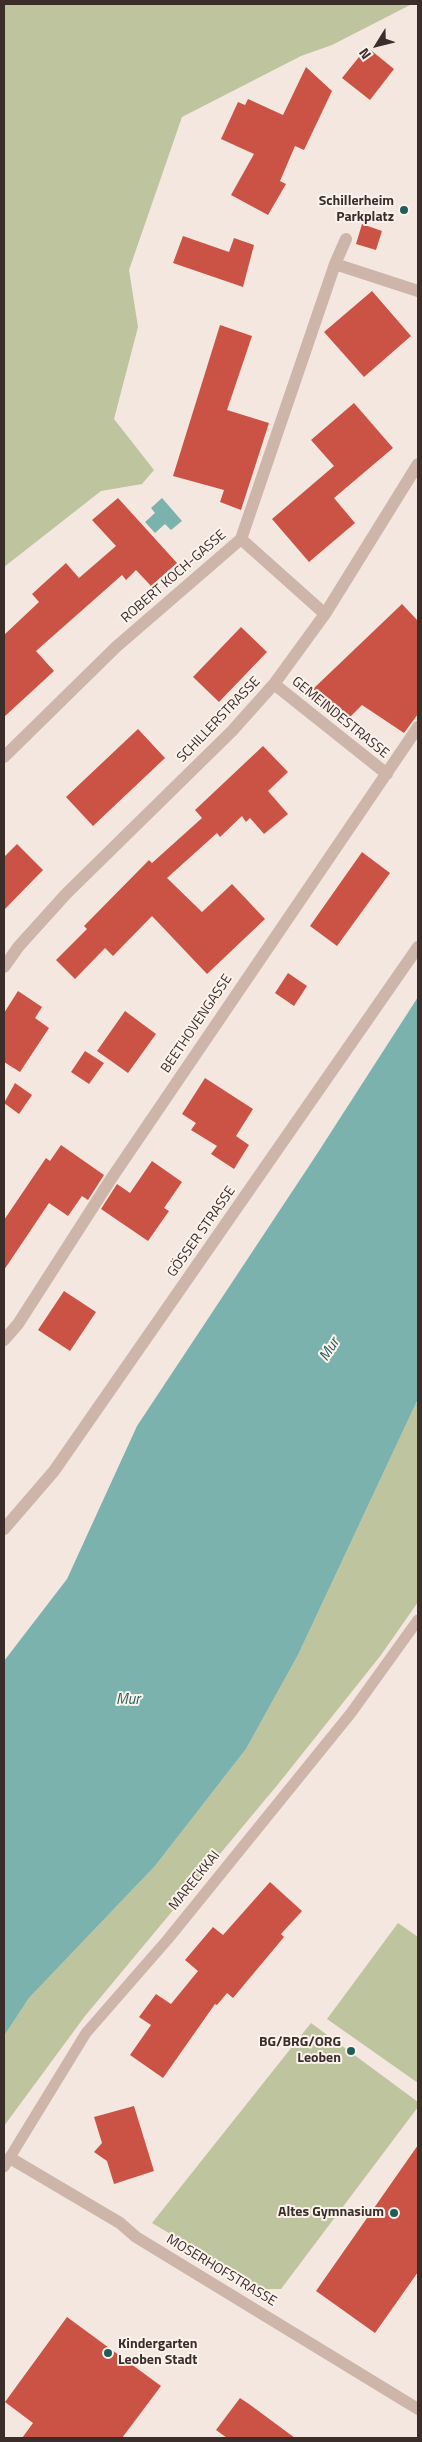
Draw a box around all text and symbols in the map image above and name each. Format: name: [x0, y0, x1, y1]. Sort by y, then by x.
north arrow: [352, 20, 402, 70]
text: N: [353, 44, 376, 64]
place label: Schillerheim Parkplatz: [319, 194, 394, 226]
marker: Schillerheim Parkplatz: [398, 204, 410, 216]
street label: ROBERT KOCH-GASSE: [118, 527, 230, 627]
street label: SCHILLERSTRASSE: [174, 674, 264, 766]
street label: GEMEINDESTRASSE: [288, 674, 392, 762]
street label: BEETHOVENGASSE: [158, 972, 236, 1076]
street label: GÖSSER STRASSE: [164, 1183, 240, 1281]
water label: Mur: [316, 1335, 344, 1365]
water label: Mur: [116, 1691, 140, 1709]
street label: MARECKKAI: [166, 1848, 224, 1914]
place label: BG/BRG/ORG Leoben: [259, 2035, 341, 2068]
marker: BG/BRG/ORG Leoben: [345, 2045, 357, 2057]
place label: Altes Gymnasium: [278, 2205, 384, 2221]
marker: Altes Gymnasium: [388, 2207, 400, 2219]
street label: MOSERHOFSTRASSE: [163, 2231, 279, 2311]
place label: Kindergarten Leoben Stadt: [118, 2337, 198, 2370]
marker: Kindergarten Leoben Stadt: [102, 2347, 114, 2359]

